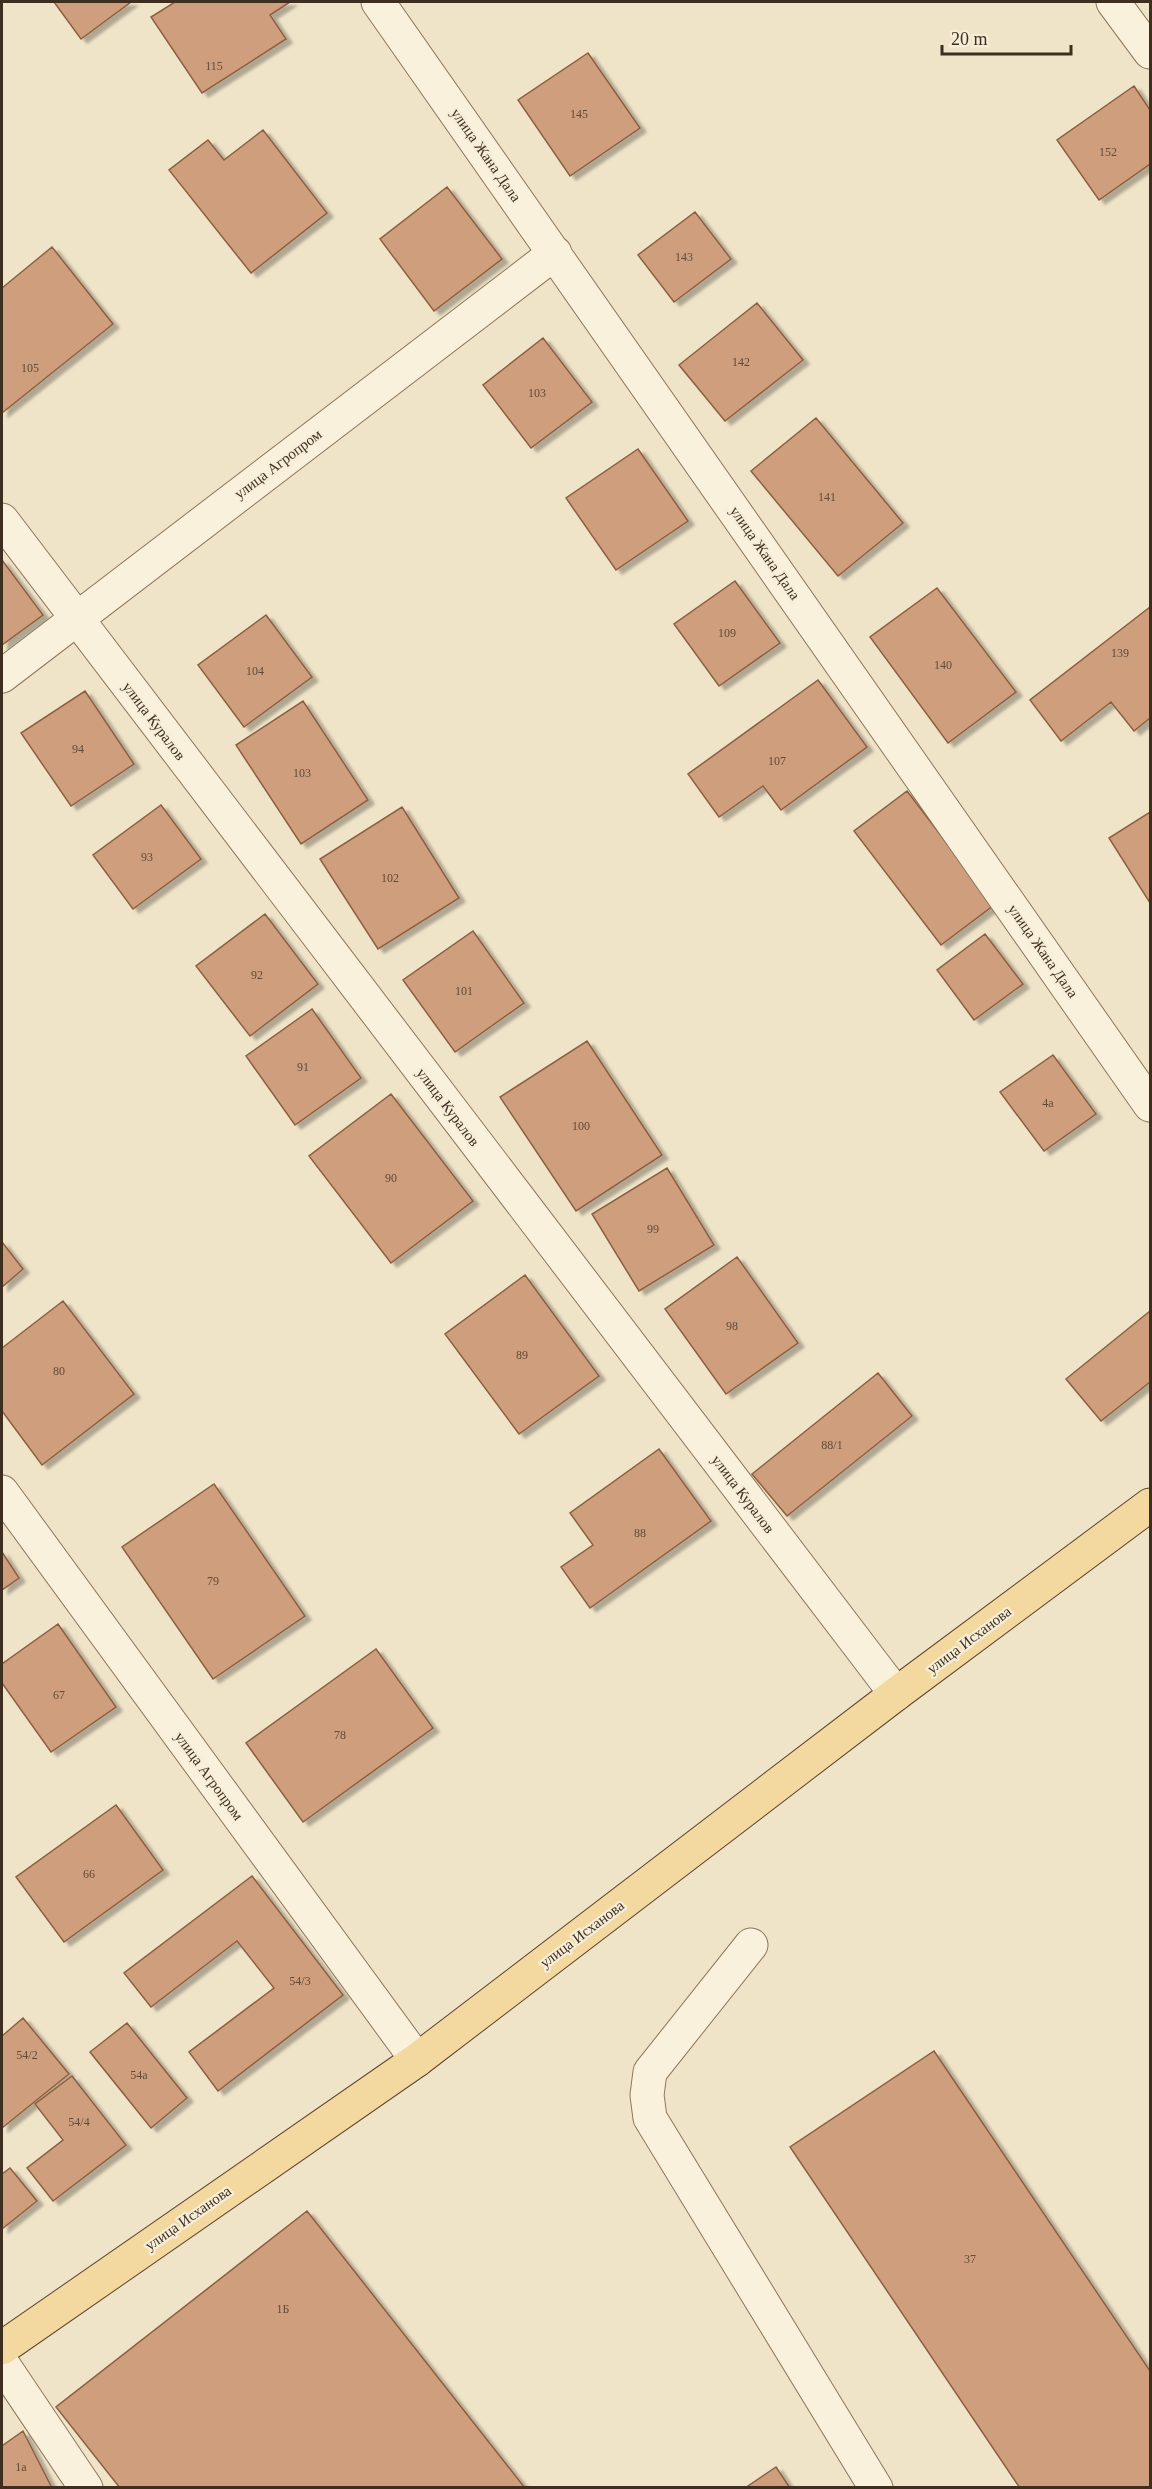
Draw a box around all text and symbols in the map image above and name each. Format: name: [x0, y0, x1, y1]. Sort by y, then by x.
scale bar: [942, 18, 1071, 56]
text: 20 m: [951, 29, 988, 49]
house number: 115: [205, 59, 223, 73]
street label: улица Жана Дала: [448, 105, 524, 205]
house number: 145: [570, 107, 588, 121]
house number: 152: [1099, 145, 1117, 159]
house number: 143: [675, 250, 693, 264]
house number: 142: [732, 355, 750, 369]
house number: 105: [21, 361, 39, 375]
house number: 103: [528, 386, 546, 400]
street label: улица Агропром: [231, 426, 325, 502]
house number: 141: [818, 490, 836, 504]
street label: улица Жана Дала: [727, 503, 803, 603]
house number: 109: [718, 626, 736, 640]
house number: 139: [1111, 646, 1129, 660]
house number: 140: [934, 658, 952, 672]
house number: 104: [246, 664, 264, 678]
street label: улица Куралов: [119, 679, 189, 763]
house number: 94: [72, 742, 84, 756]
house number: 107: [768, 754, 786, 768]
house number: 103: [293, 766, 311, 780]
house number: 93: [141, 850, 153, 864]
house number: 102: [381, 871, 399, 885]
street label: улица Жана Дала: [1005, 901, 1081, 1001]
house number: 92: [251, 968, 263, 982]
house number: 101: [455, 984, 473, 998]
house number: 91: [297, 1060, 309, 1074]
street label: улица Куралов: [413, 1065, 483, 1149]
house number: 4а: [1042, 1096, 1054, 1110]
house number: 100: [572, 1119, 590, 1133]
house number: 90: [385, 1171, 397, 1185]
house number: 99: [647, 1222, 659, 1236]
house number: 98: [726, 1319, 738, 1333]
house number: 89: [516, 1348, 528, 1362]
house number: 80: [53, 1364, 65, 1378]
house number: 88/1: [821, 1438, 843, 1452]
street label: улица Куралов: [708, 1452, 778, 1536]
house number: 88: [634, 1526, 646, 1540]
house number: 79: [207, 1574, 219, 1588]
street label: улица Исханова: [924, 1603, 1014, 1677]
house number: 67: [53, 1688, 65, 1702]
house number: 78: [334, 1728, 346, 1742]
street label: улица Агропром: [172, 1729, 247, 1824]
house number: 66: [83, 1867, 95, 1881]
street label: улица Исханова: [537, 1897, 627, 1971]
house number: 54/3: [289, 1974, 311, 1988]
house number: 54/2: [16, 2048, 38, 2062]
house number: 54а: [130, 2068, 148, 2082]
house number: 54/4: [68, 2115, 90, 2129]
street label: улица Исханова: [142, 2182, 234, 2254]
house number: 37: [964, 2252, 976, 2266]
house number: 1Б: [277, 2302, 290, 2316]
house number: 1а: [15, 2460, 27, 2474]

